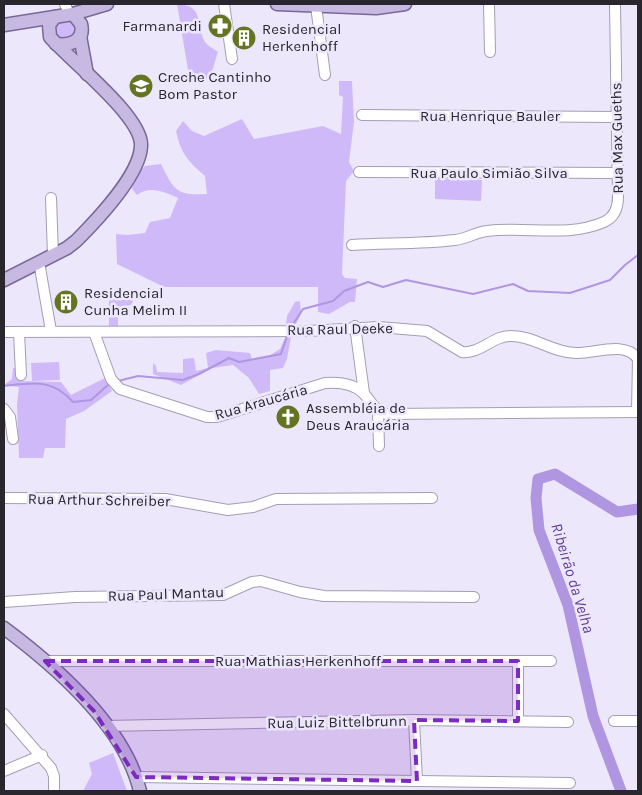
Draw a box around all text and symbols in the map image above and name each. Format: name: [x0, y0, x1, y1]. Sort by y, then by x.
pharmacy icon: Farmanardi: [207, 13, 233, 39]
place label: Farmanardi: [122, 17, 202, 35]
place label: Residencial Herkenhoff: [262, 20, 342, 55]
building icon: Residencial Herkenhoff: [231, 25, 257, 51]
place label: Creche Cantinho Bom Pastor: [158, 68, 271, 103]
school or university icon: Creche Cantinho Bom Pastor: [128, 73, 154, 99]
street label: Rua Max Gueths: [607, 82, 627, 194]
street label: Rua Henrique Bauler: [420, 107, 561, 125]
street label: Rua Paulo Simião Silva: [410, 164, 568, 182]
place label: Residencial Cunha Melim II: [84, 284, 187, 319]
building icon: Residencial Cunha Melim II: [53, 289, 79, 315]
street label: Rua Raul Deeke: [287, 319, 393, 339]
street label: Rua Araucária: [213, 380, 309, 424]
place label: Assembléia de Deus Araucária: [306, 399, 410, 434]
church icon: Assembléia de Deus Araucária: [275, 404, 301, 430]
street label: Rua Arthur Schreiber: [28, 490, 171, 510]
water label: Ribeirão da Velha: [547, 521, 599, 635]
street label: Rua Paul Mantau: [107, 583, 225, 605]
street label: Rua Mathias Herkenhoff: [215, 652, 382, 670]
street label: Rua Luiz Bittelbrunn: [267, 712, 407, 732]

